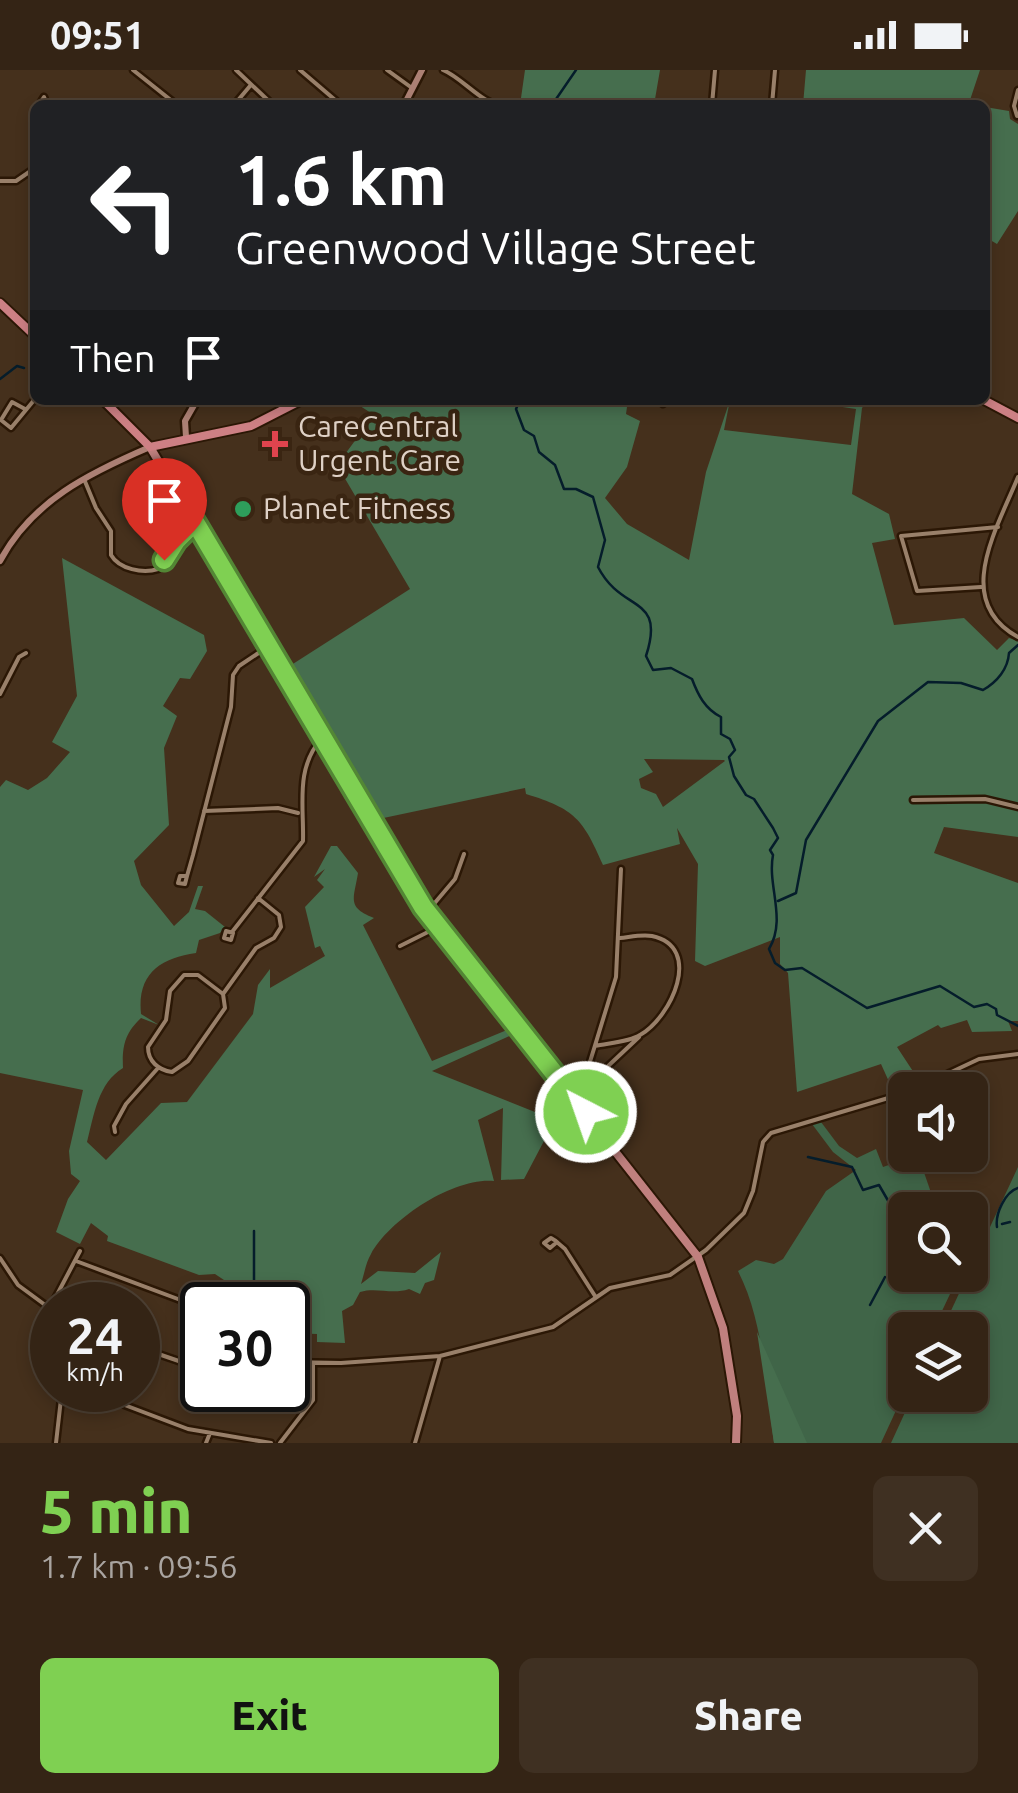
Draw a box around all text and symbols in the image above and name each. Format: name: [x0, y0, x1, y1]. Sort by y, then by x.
text: 09:51: [50, 14, 145, 56]
icon: left: [70, 140, 200, 270]
text: 1.6 km: [235, 140, 447, 218]
text: Greenwood Village Street: [235, 222, 756, 273]
icon: arrive: [176, 330, 231, 385]
text: Then: [70, 337, 156, 379]
place label: CareCentral Urgent Care: [298, 409, 461, 477]
marker: CareCentral Urgent Care: [262, 431, 288, 457]
pin: [122, 458, 207, 561]
icon: arrive: [137, 473, 192, 528]
place label: Planet Fitness: [263, 491, 451, 525]
marker: Planet Fitness: [232, 498, 254, 520]
position arrow: [534, 1060, 638, 1164]
map controls: [888, 1072, 988, 1412]
button: sound: [888, 1072, 988, 1172]
button: search: [888, 1192, 988, 1292]
speed limit sign: 30: [180, 1282, 310, 1412]
text: 24: [67, 1307, 123, 1363]
button: layers: [888, 1312, 988, 1412]
text: km/h: [66, 1358, 124, 1386]
button: close: [873, 1476, 978, 1581]
text: 5 min: [40, 1477, 193, 1544]
text: 1.7 km · 09:56: [40, 1548, 238, 1584]
button: Exit: [40, 1658, 499, 1773]
button: Share: [519, 1658, 978, 1773]

